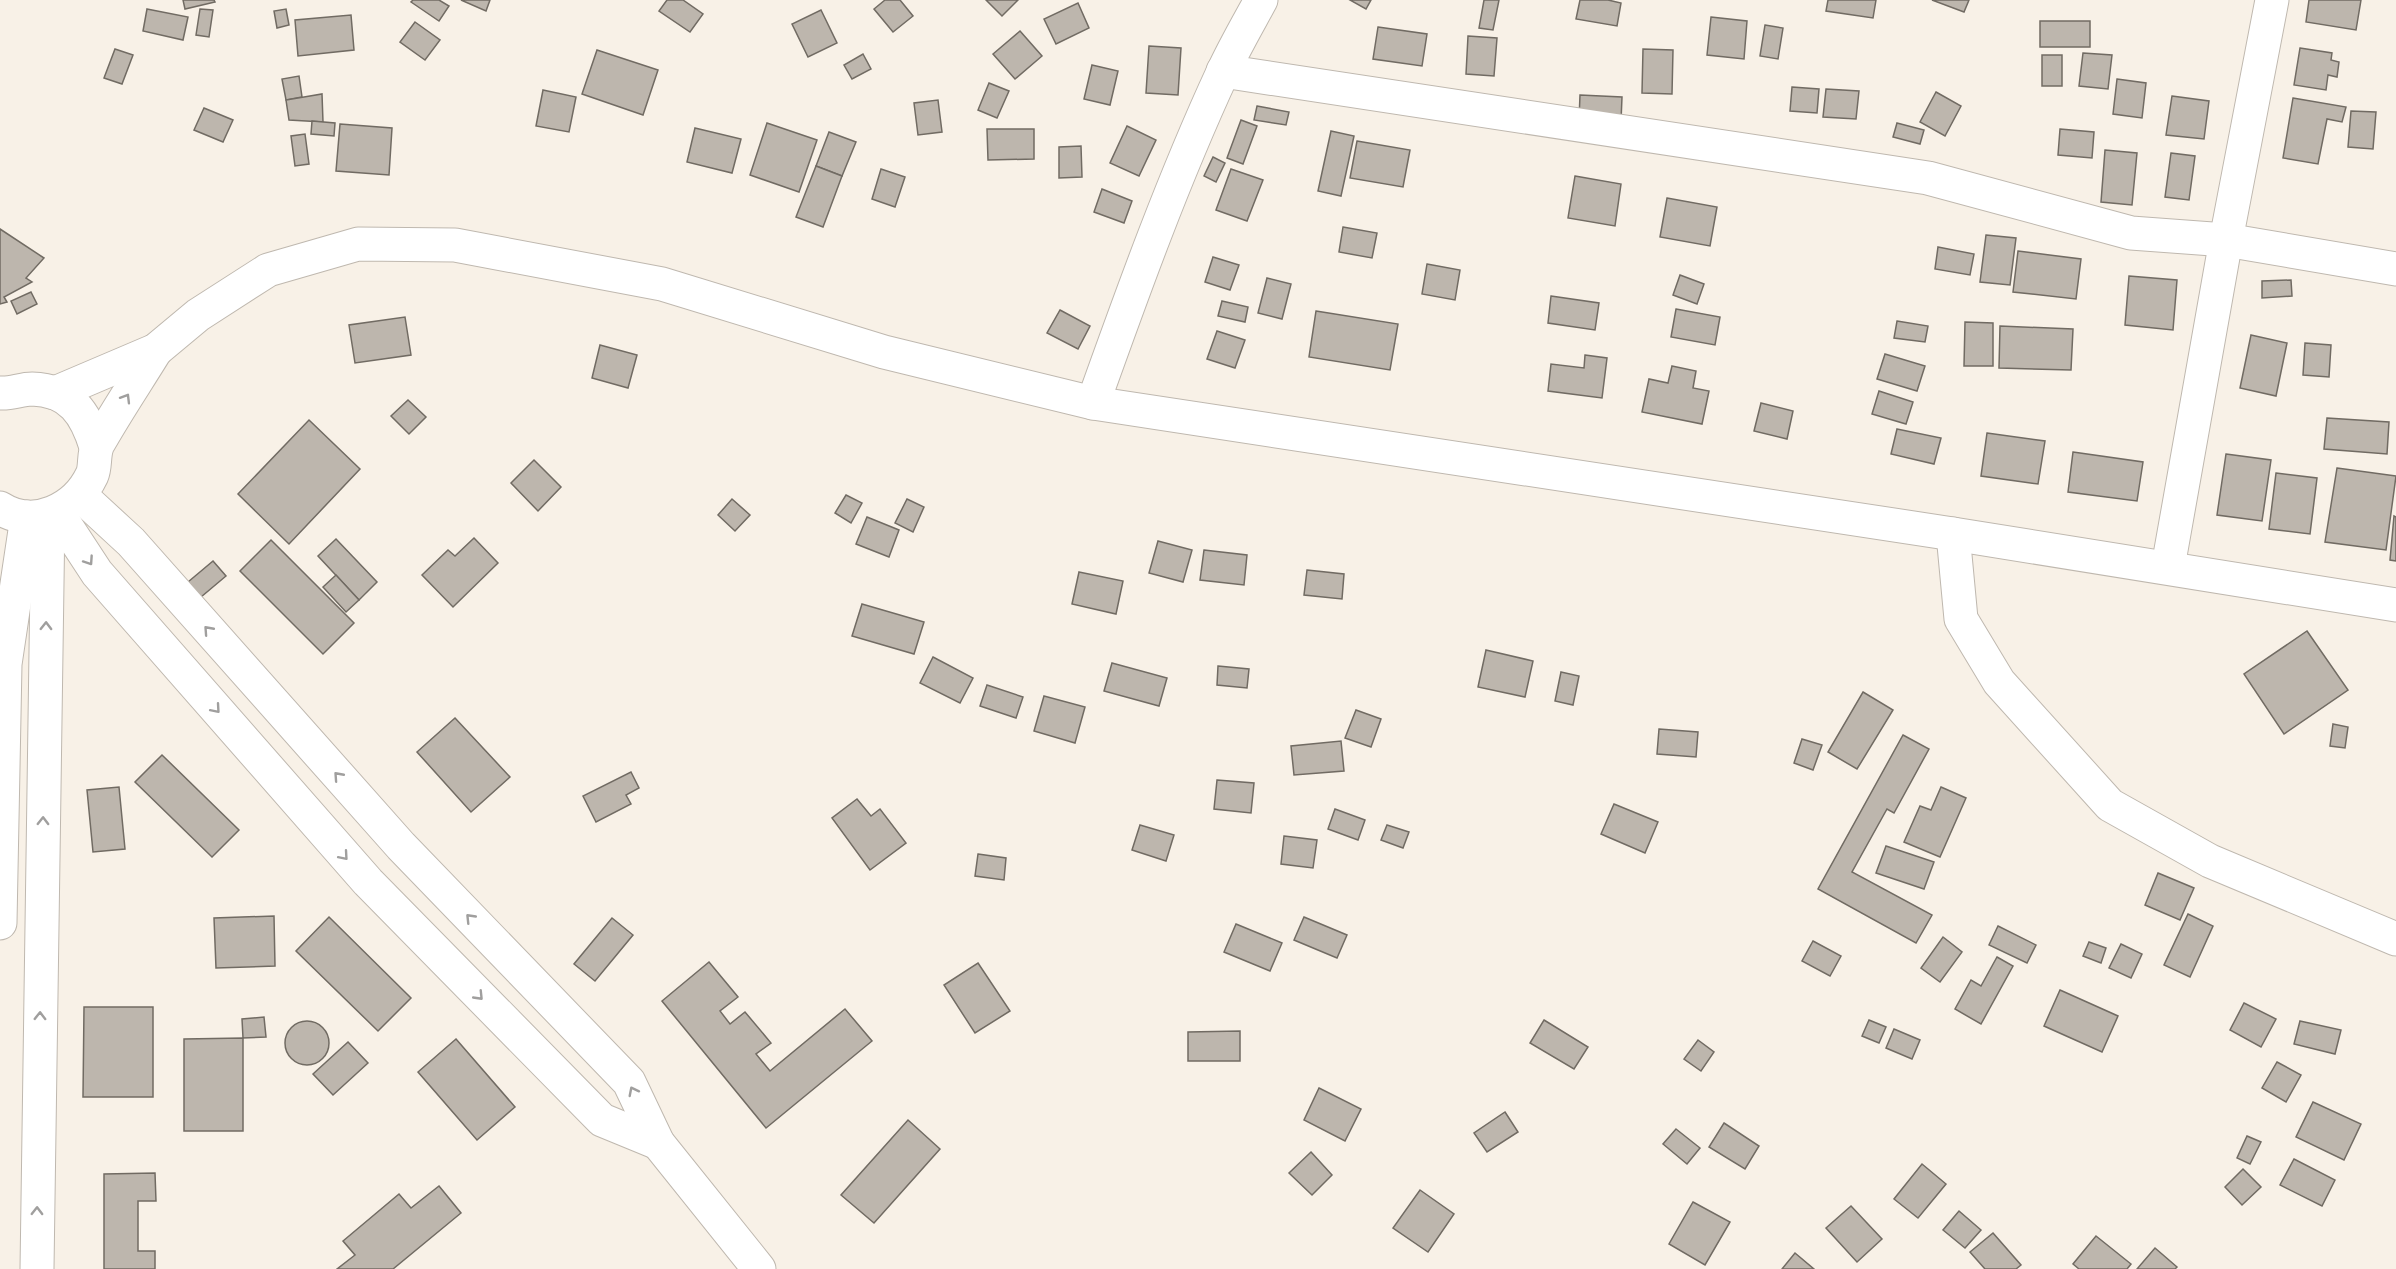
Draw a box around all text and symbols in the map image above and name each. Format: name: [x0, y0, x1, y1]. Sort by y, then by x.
one-way arrow: [119, 394, 130, 405]
one-way arrow: [82, 554, 93, 565]
one-way arrow: [40, 621, 52, 630]
one-way arrow: [204, 626, 215, 637]
one-way arrow: [209, 702, 220, 713]
one-way arrow: [334, 772, 345, 782]
one-way arrow: [37, 816, 49, 825]
one-way arrow: [337, 849, 348, 859]
one-way arrow: [467, 915, 478, 926]
one-way arrow: [472, 989, 483, 1000]
one-way arrow: [34, 1011, 46, 1020]
one-way arrow: [628, 1086, 640, 1097]
one-way arrow: [31, 1206, 43, 1215]

